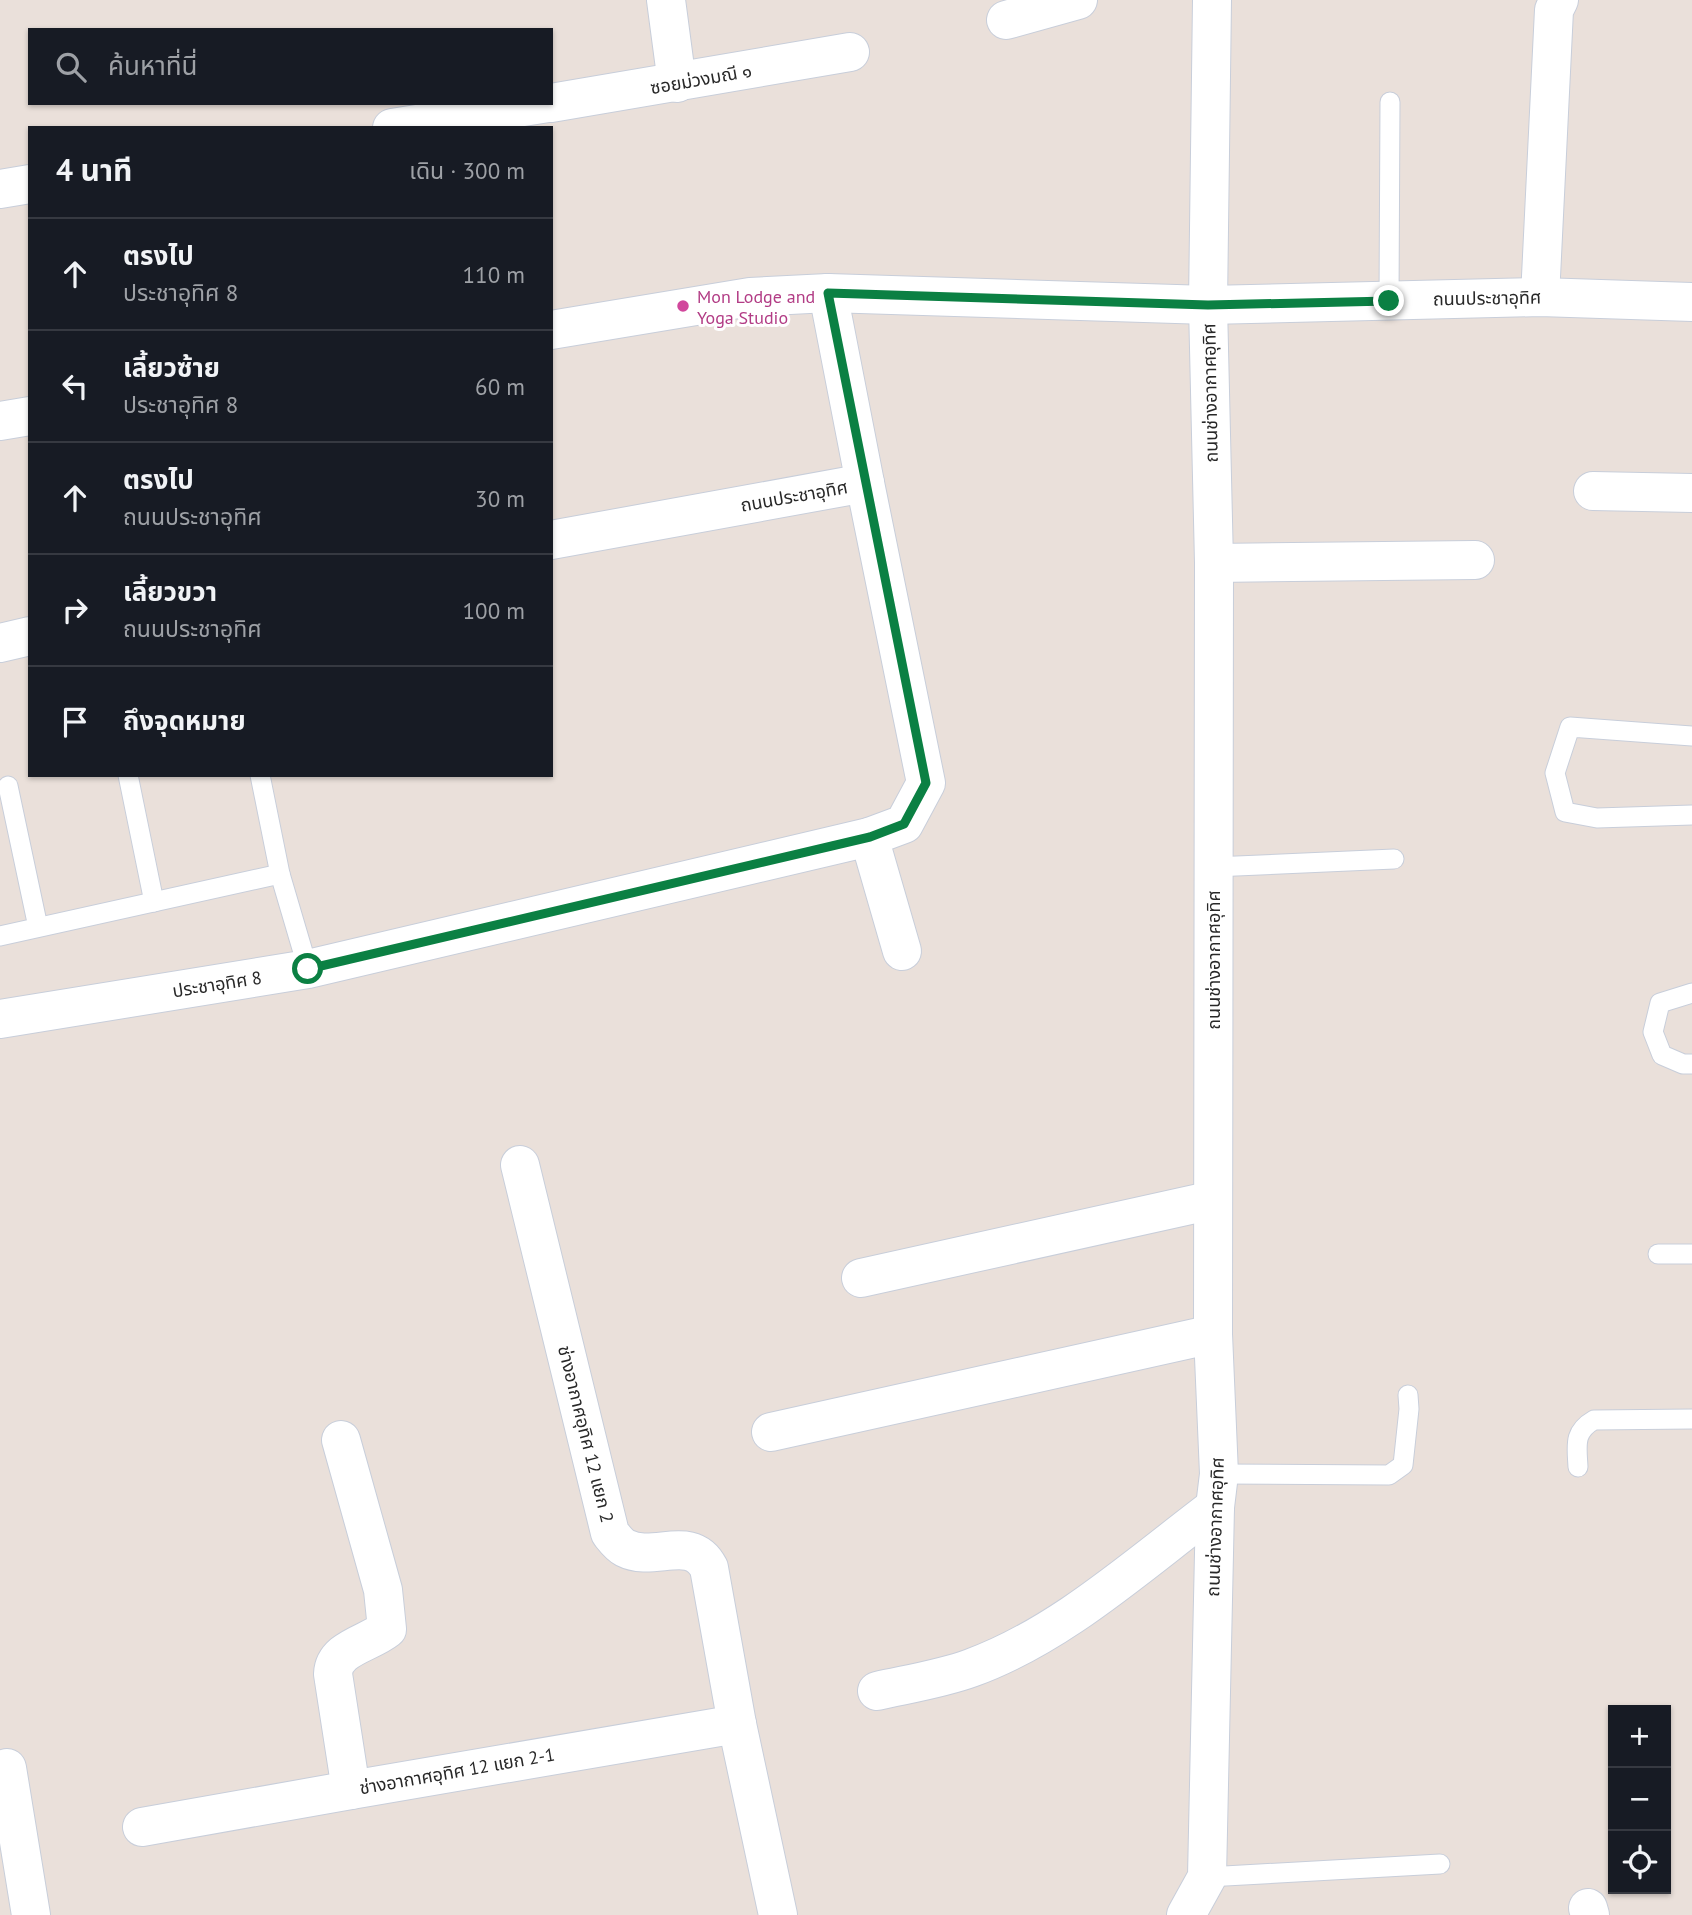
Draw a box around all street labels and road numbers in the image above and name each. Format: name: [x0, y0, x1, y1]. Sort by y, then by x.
street label: ซอยม่วงมณี ๑: [648, 59, 754, 99]
street label: ถนนประชาอุทิศ: [1433, 286, 1541, 310]
street label: ถนนช่างอากาศอุทิศ: [1197, 323, 1223, 463]
street label: ถนนประชาอุทิศ: [739, 475, 849, 517]
street label: ถนนช่างอากาศอุทิศ: [1202, 890, 1225, 1030]
street label: ประชาอุทิศ 8: [171, 966, 263, 1002]
street label: ช่างอากาศอุทิศ 12 แยก 2: [553, 1343, 619, 1525]
street label: ถนนช่างอากาศอุทิศ: [1201, 1457, 1229, 1597]
street label: ช่างอากาศอุทิศ 12 แยก 2-1: [358, 1742, 556, 1800]

